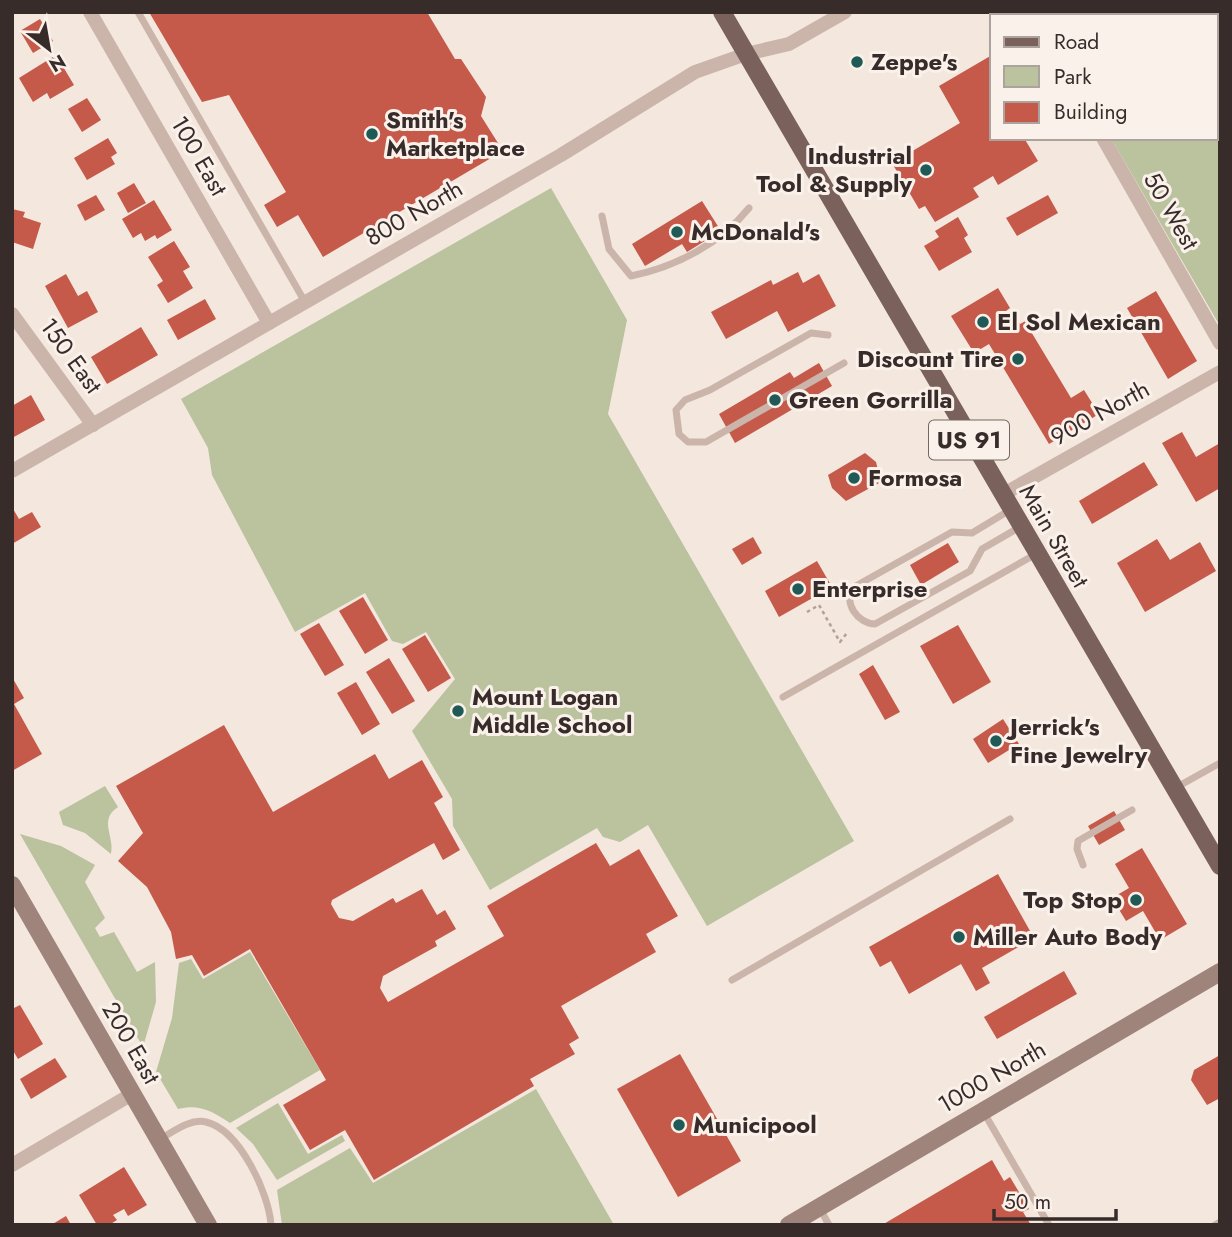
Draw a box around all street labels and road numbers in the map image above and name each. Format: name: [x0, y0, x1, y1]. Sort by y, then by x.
street label: 100 East: [163, 109, 236, 202]
street label: 50 West: [1135, 165, 1208, 256]
street label: 800 North: [358, 171, 469, 255]
street label: 150 East: [32, 311, 111, 401]
street label: 900 North: [1044, 371, 1156, 454]
road number: US 91: [929, 420, 1009, 460]
street label: Main Street: [1011, 478, 1098, 594]
street label: 200 East: [94, 995, 169, 1091]
street label: 1000 North: [931, 1032, 1052, 1122]

